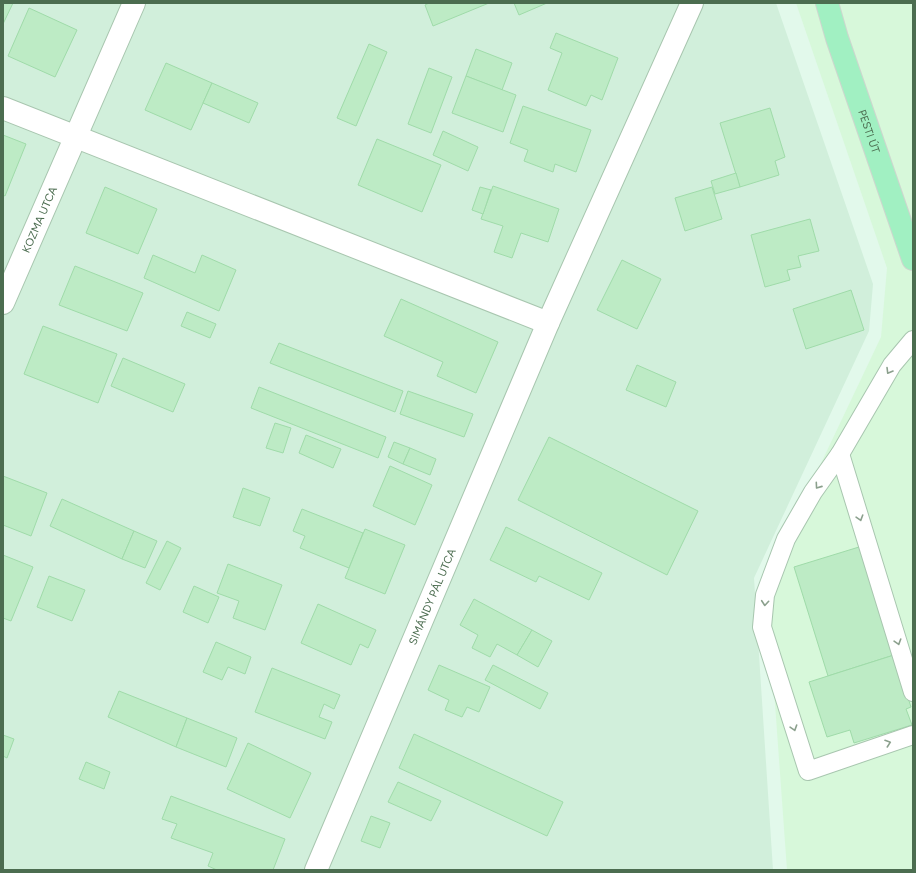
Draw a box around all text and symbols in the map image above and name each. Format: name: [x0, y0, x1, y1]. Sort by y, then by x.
street label: PESTI ÚT: [855, 108, 882, 155]
street label: KOZMA UTCA: [20, 184, 60, 255]
one-way arrow: [886, 367, 893, 374]
one-way arrow: [816, 481, 823, 488]
one-way arrow: [855, 514, 864, 521]
street label: SIMÁNDY PÁL UTCA: [406, 546, 459, 647]
one-way arrow: [760, 600, 769, 606]
one-way arrow: [893, 638, 902, 645]
one-way arrow: [789, 724, 798, 731]
one-way arrow: [885, 739, 892, 748]

